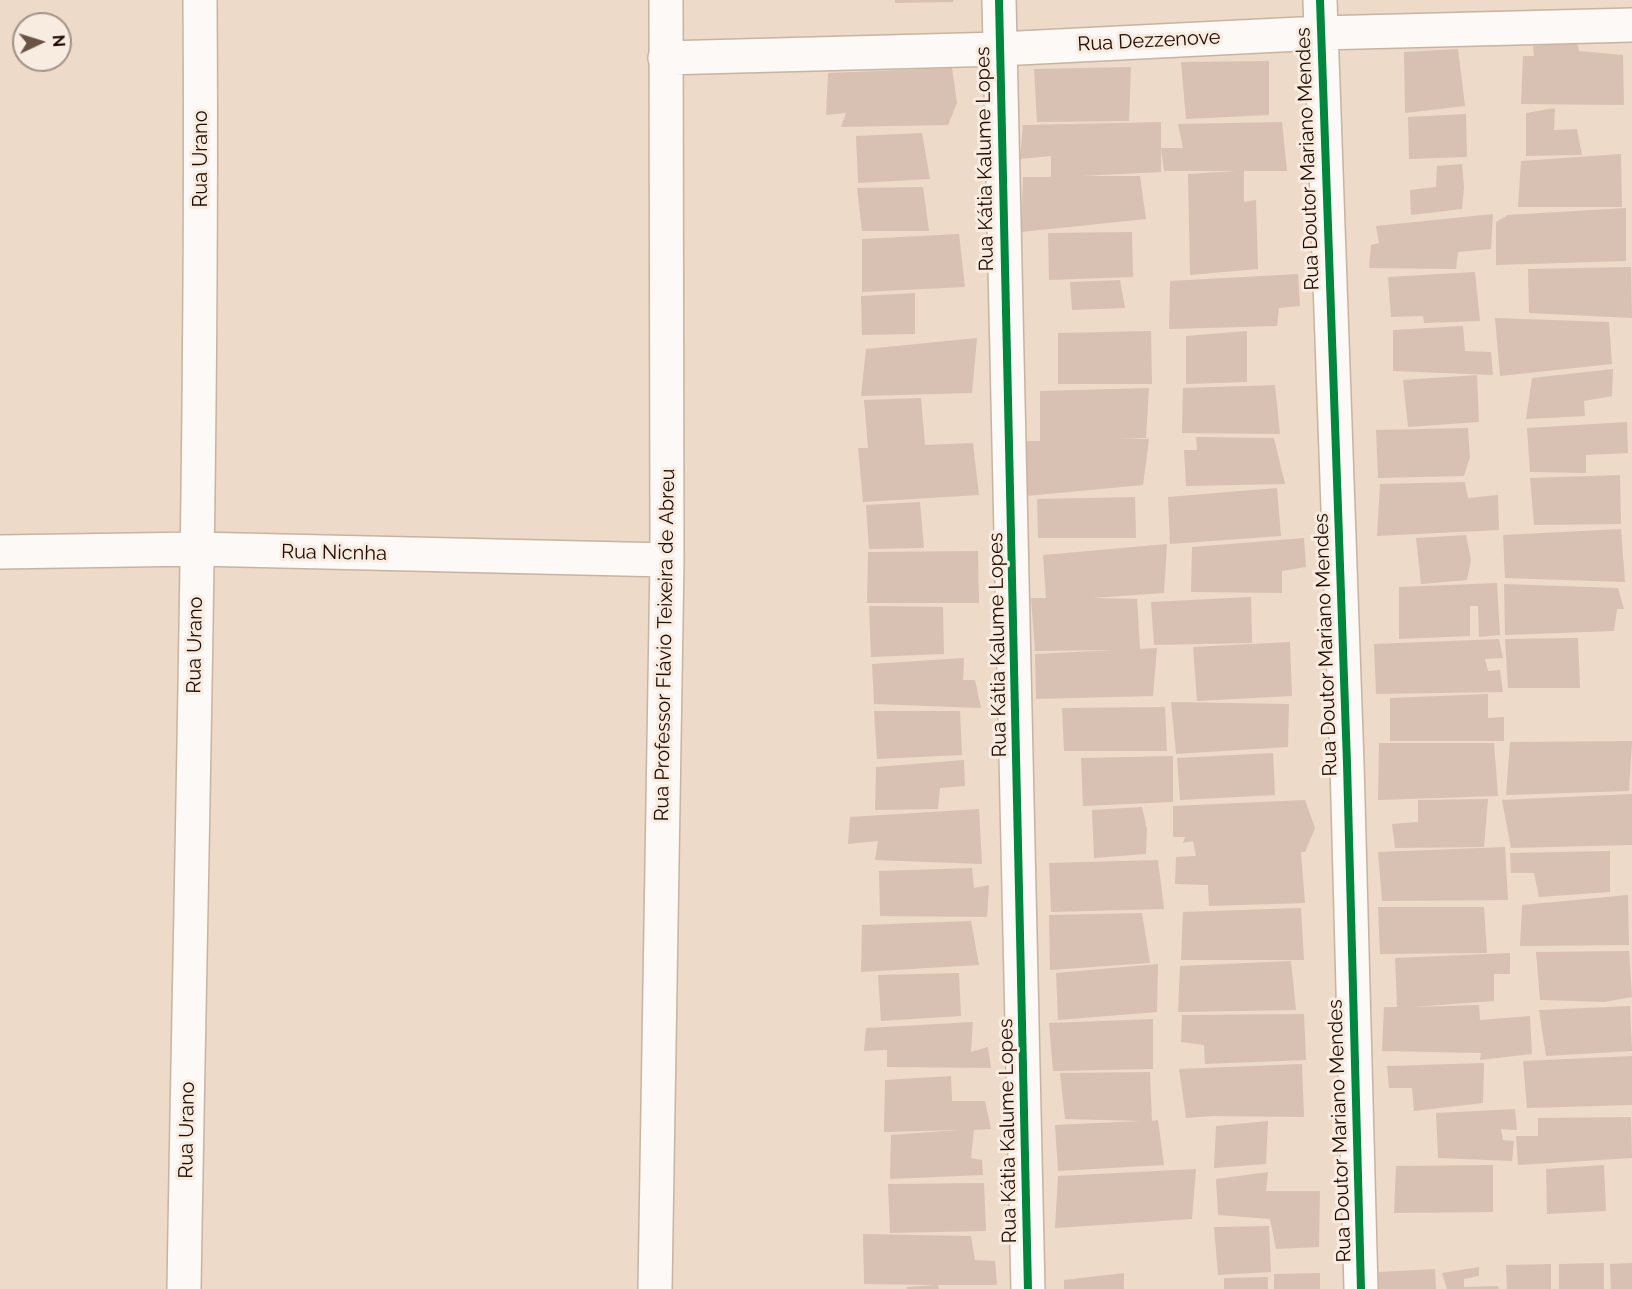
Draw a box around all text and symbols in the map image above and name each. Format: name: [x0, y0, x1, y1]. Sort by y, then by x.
north arrow: [12, 12, 72, 72]
street label: Rua Dezzenove: [1077, 25, 1221, 57]
street label: Rua Doutor Mariano Mendes: [1291, 27, 1325, 291]
text: N: [49, 34, 68, 48]
street label: Rua Kátia Kalume Lopes: [971, 46, 999, 272]
street label: Rua Urano: [189, 110, 213, 208]
street label: Rua Professor Flávio Teixeira de Abreu: [650, 468, 680, 822]
street label: Rua Doutor Mariano Mendes: [1309, 513, 1343, 777]
street label: Rua Kátia Kalume Lopes: [984, 532, 1012, 758]
street label: Rua Nicnha: [281, 540, 387, 566]
street label: Rua Urano: [182, 596, 208, 694]
street label: Rua Doutor Mariano Mendes: [1323, 999, 1357, 1263]
street label: Rua Kátia Kalume Lopes: [994, 1018, 1022, 1244]
street label: Rua Urano: [174, 1081, 200, 1179]

